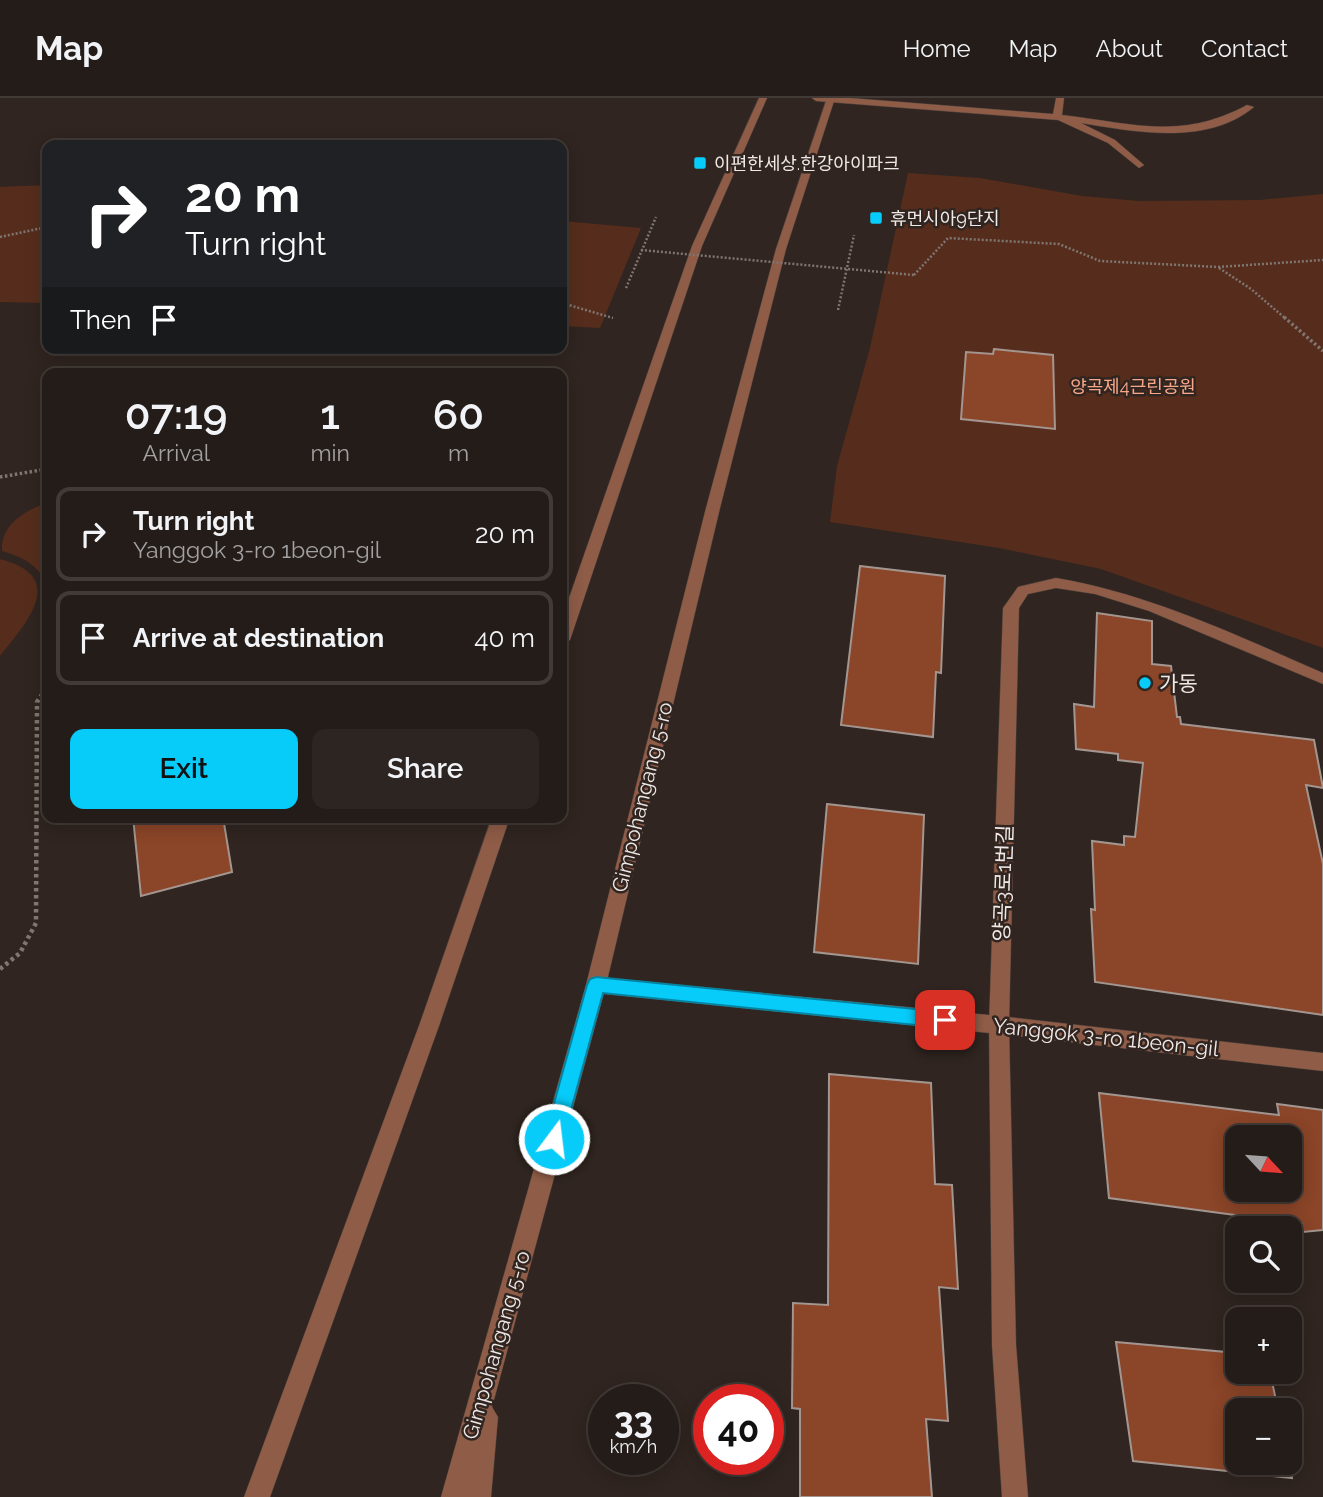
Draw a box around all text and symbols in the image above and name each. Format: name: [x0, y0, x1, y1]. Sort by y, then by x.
text: Map: [35, 29, 103, 68]
text: Home: [903, 34, 971, 63]
text: Map: [1009, 34, 1057, 63]
text: About: [1095, 34, 1163, 63]
text: Contact: [1201, 34, 1288, 63]
place label: 이편한세상.한강아이파크: [714, 153, 900, 174]
marker: 이편한세상.한강아이파크: [692, 155, 708, 171]
text: 20 m: [185, 166, 300, 223]
icon: right: [70, 168, 161, 259]
place label: 휴먼시아9단지: [890, 208, 1000, 229]
marker: 휴먼시아9단지: [868, 210, 884, 226]
text: Turn right: [185, 225, 326, 262]
icon: arrive: [145, 301, 183, 339]
text: Then: [70, 305, 131, 335]
park label: 양곡제4근린공원: [1070, 376, 1196, 397]
text: 07:19: [125, 390, 228, 439]
text: 1: [320, 390, 340, 439]
text: 60: [433, 390, 484, 439]
text: Arrival: [142, 439, 210, 466]
text: min: [310, 439, 350, 466]
text: m: [448, 439, 469, 466]
text: Turn right: [133, 506, 254, 536]
icon: right: [74, 515, 112, 553]
text: 20 m: [475, 519, 535, 549]
text: Yanggok 3-ro 1beon-gil: [133, 536, 381, 563]
icon: arrive: [74, 619, 112, 657]
text: Arrive at destination: [133, 623, 384, 653]
text: 40 m: [474, 623, 535, 653]
place label: 가동: [1159, 671, 1198, 696]
marker: 가동: [1137, 675, 1153, 691]
street label: Gimpohangang 5-ro: [606, 699, 678, 895]
button: Exit: [70, 729, 298, 809]
button: Share: [312, 729, 539, 809]
street label: 양곡3로1번길: [988, 824, 1018, 942]
pin: [915, 990, 975, 1050]
icon: arrive: [926, 1001, 964, 1039]
street label: Yanggok 3-ro 1beon-gil: [992, 1013, 1220, 1061]
position arrow: [517, 1102, 591, 1176]
north arrow: [1225, 1125, 1302, 1202]
map controls: [1225, 1125, 1302, 1475]
button: search: [1225, 1216, 1302, 1293]
street label: Gimpohangang 5-ro: [457, 1248, 535, 1442]
button: +: [1225, 1307, 1302, 1384]
speed limit sign: 40: [693, 1384, 784, 1475]
button: −: [1225, 1398, 1302, 1475]
text: 33: [614, 1400, 653, 1441]
text: km/h: [610, 1436, 657, 1457]

